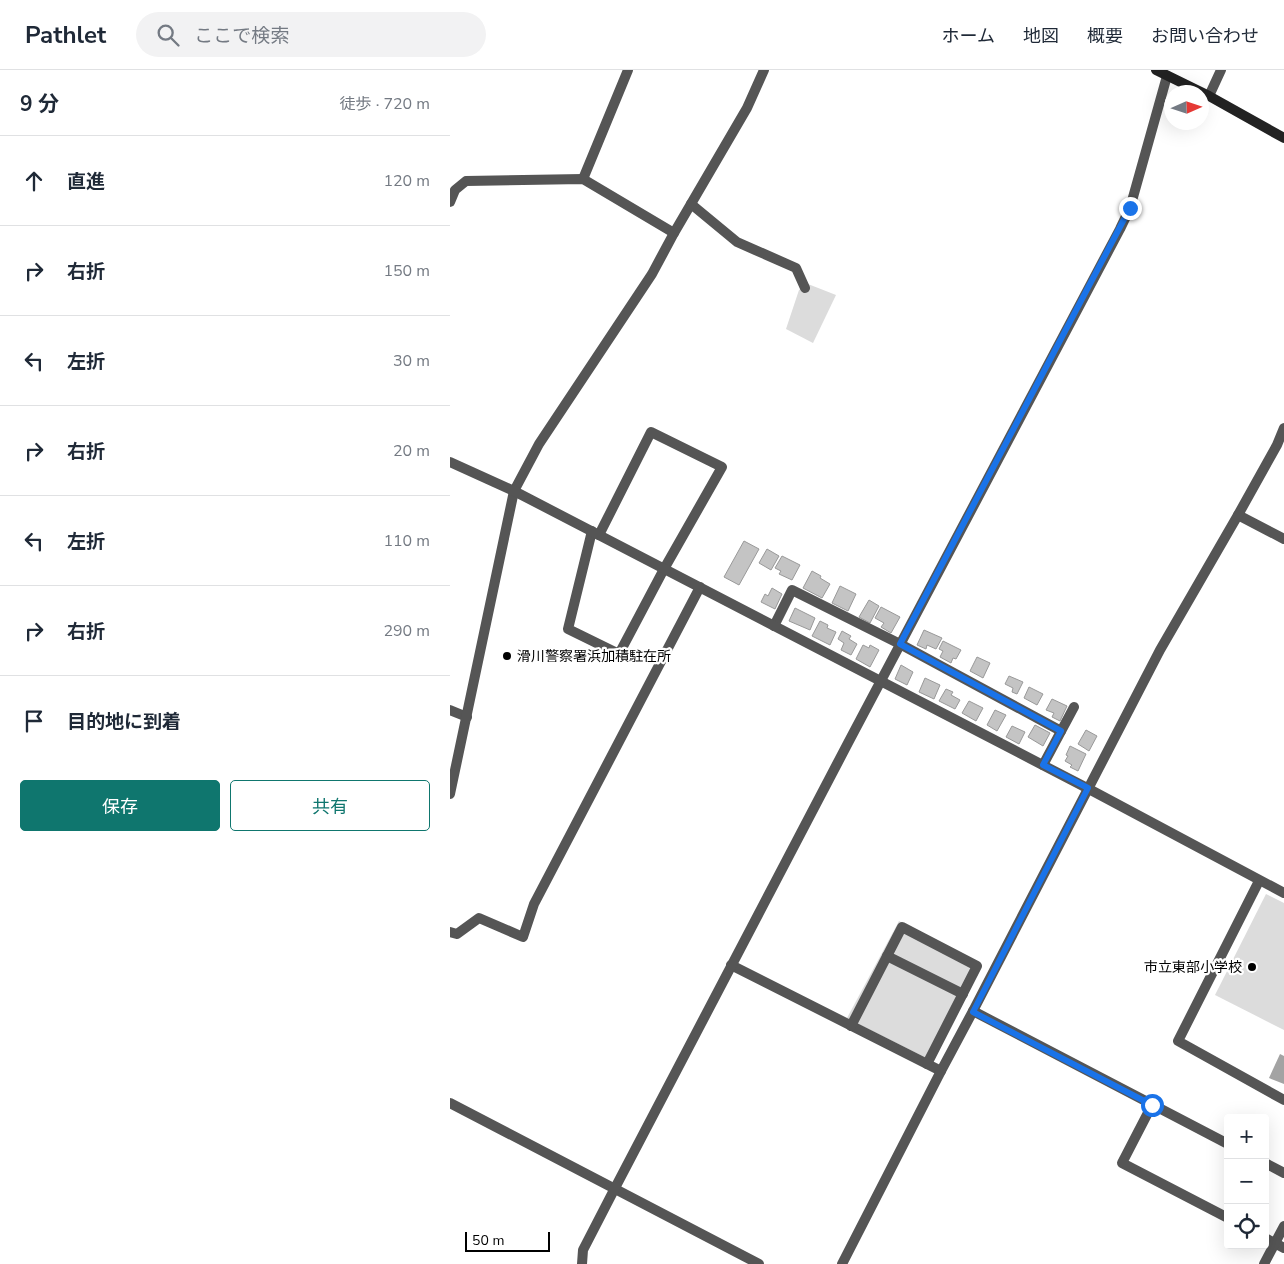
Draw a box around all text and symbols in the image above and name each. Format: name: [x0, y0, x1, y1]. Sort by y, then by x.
search box: [136, 12, 486, 57]
text: Pathlet: [25, 19, 106, 51]
icon: search: [154, 21, 182, 49]
text: ここで検索: [194, 23, 289, 49]
text: ホーム: [942, 24, 995, 48]
text: 地図: [1023, 24, 1059, 48]
text: 概要: [1087, 24, 1123, 48]
text: お問い合わせ: [1151, 24, 1259, 48]
north arrow: [1164, 85, 1209, 130]
text: 9 分: [20, 90, 59, 118]
text: 徒歩 · 720 m: [340, 93, 430, 115]
icon: ahead: [20, 167, 48, 195]
text: 直進: [67, 169, 105, 195]
text: 120 m: [383, 170, 430, 192]
route end: [1119, 197, 1142, 220]
icon: right: [20, 257, 48, 285]
text: 右折: [67, 259, 105, 285]
text: 150 m: [383, 260, 430, 282]
icon: left: [20, 347, 48, 375]
text: 左折: [67, 349, 105, 375]
text: 30 m: [393, 350, 430, 372]
icon: right: [20, 437, 48, 465]
text: 右折: [67, 439, 105, 465]
text: 20 m: [393, 440, 430, 462]
icon: left: [20, 527, 48, 555]
text: 左折: [67, 529, 105, 555]
text: 110 m: [383, 530, 430, 552]
icon: right: [20, 617, 48, 645]
text: 右折: [67, 619, 105, 645]
text: 290 m: [383, 620, 430, 642]
place label: 滑川警察署浜加積駐在所: [517, 647, 671, 666]
marker: 滑川警察署浜加積駐在所: [501, 650, 513, 662]
icon: arrive: [20, 707, 48, 735]
text: 目的地に到着: [67, 709, 181, 735]
button: 保存: [20, 780, 220, 831]
button: 共有: [230, 780, 430, 831]
place label: 市立東部小学校: [1144, 958, 1242, 977]
marker: 市立東部小学校: [1246, 961, 1258, 973]
route start: [1141, 1094, 1164, 1117]
map controls: [1224, 1114, 1269, 1249]
button: +: [1224, 1114, 1269, 1159]
button: −: [1224, 1159, 1269, 1204]
button: locate: [1224, 1204, 1269, 1249]
scale bar: [465, 1229, 550, 1252]
text: 50 m: [472, 1231, 504, 1250]

